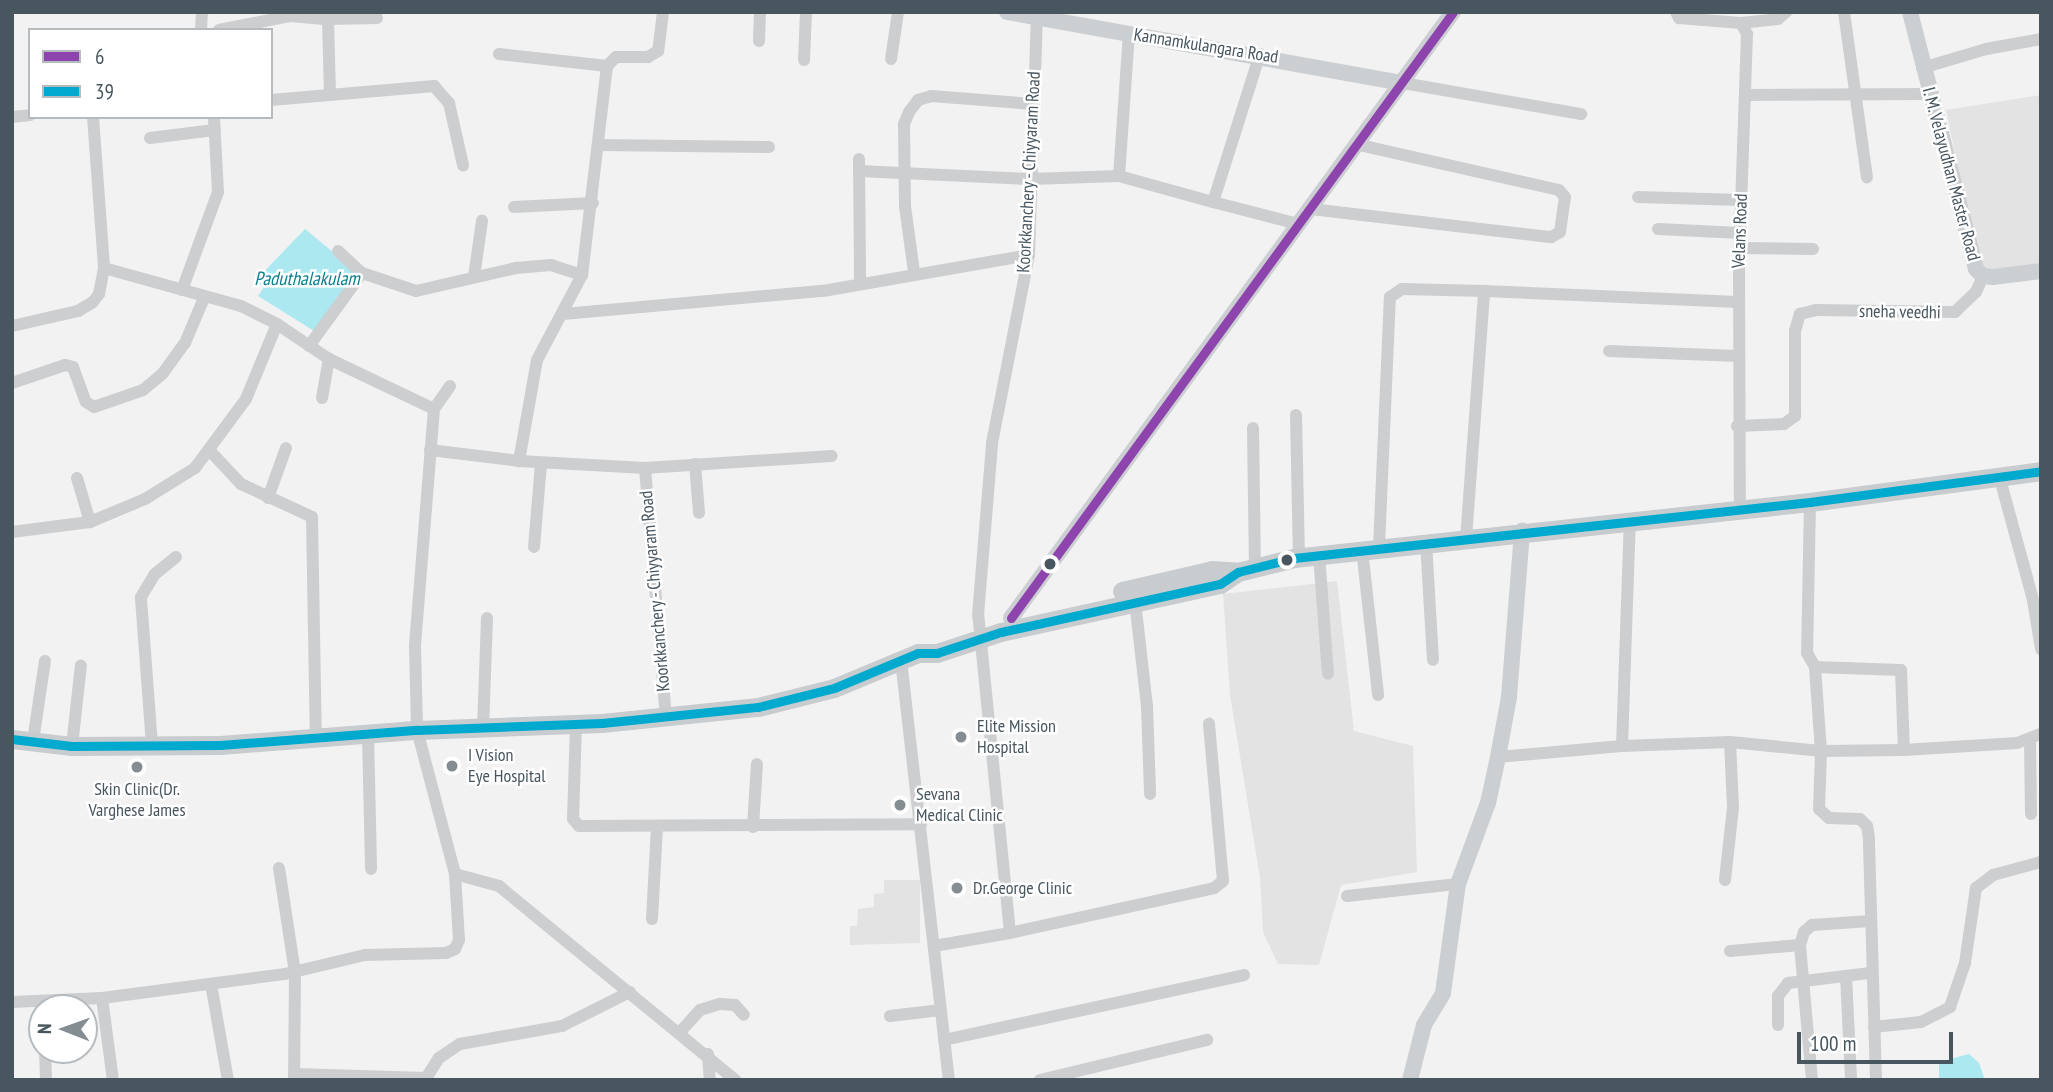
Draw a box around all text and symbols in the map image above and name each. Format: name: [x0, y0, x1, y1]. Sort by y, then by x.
street label: Kannamkulangara Road: [1132, 24, 1280, 68]
legend: [28, 28, 273, 119]
text: 6: [95, 43, 104, 70]
street label: Koorkkanchery - Chiyyaram Road: [1013, 70, 1045, 274]
text: 39: [95, 78, 114, 105]
street label: I. M. Velayudhan Master Road: [1917, 83, 1985, 265]
street label: Velans Road: [1728, 193, 1752, 269]
water label: Paduthalakulam: [254, 268, 360, 290]
street label: sneha veedhi: [1859, 300, 1941, 324]
street label: Koorkkanchery - Chiyyaram Road: [635, 489, 675, 693]
unlabelled marker: [1280, 553, 1294, 567]
unlabelled marker: [1043, 557, 1057, 571]
place label: Elite Mission Hospital: [977, 716, 1056, 758]
marker: Elite Mission Hospital: [951, 727, 971, 747]
place label: I Vision Eye Hospital: [468, 745, 545, 788]
marker: I Vision Eye Hospital: [442, 756, 462, 776]
marker: Skin Clinic(Dr. Varghese James: [127, 757, 147, 777]
place label: Skin Clinic(Dr. Varghese James: [89, 779, 185, 822]
place label: Sevana Medical Clinic: [916, 784, 1003, 826]
marker: Sevana Medical Clinic: [890, 795, 910, 815]
place label: Dr.George Clinic: [973, 877, 1072, 899]
marker: Dr.George Clinic: [947, 878, 967, 898]
north arrow: [28, 994, 98, 1064]
scale bar: [1801, 1018, 1957, 1062]
text: N: [32, 1023, 56, 1034]
text: 100 m: [1810, 1030, 1856, 1057]

